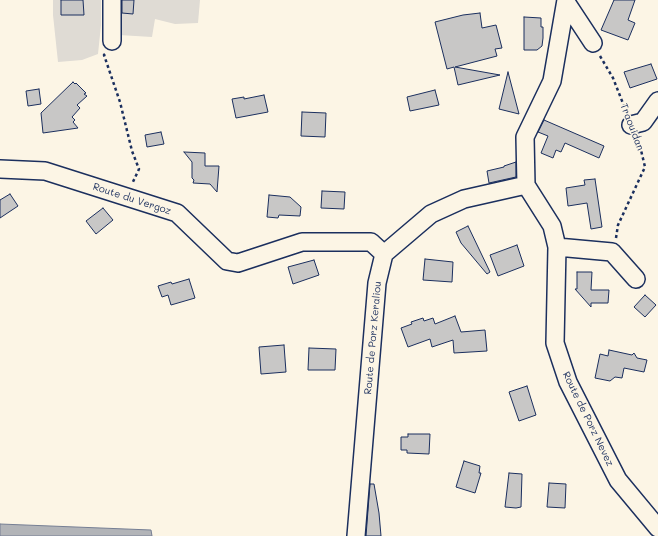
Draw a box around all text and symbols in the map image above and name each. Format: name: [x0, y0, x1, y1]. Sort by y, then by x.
street label: Traouidan: [618, 102, 646, 152]
street label: Route du Vergoz: [91, 181, 173, 217]
street label: Route de Porz Keraliou: [362, 281, 384, 395]
street label: Route de Porz Nevez: [560, 370, 616, 468]

